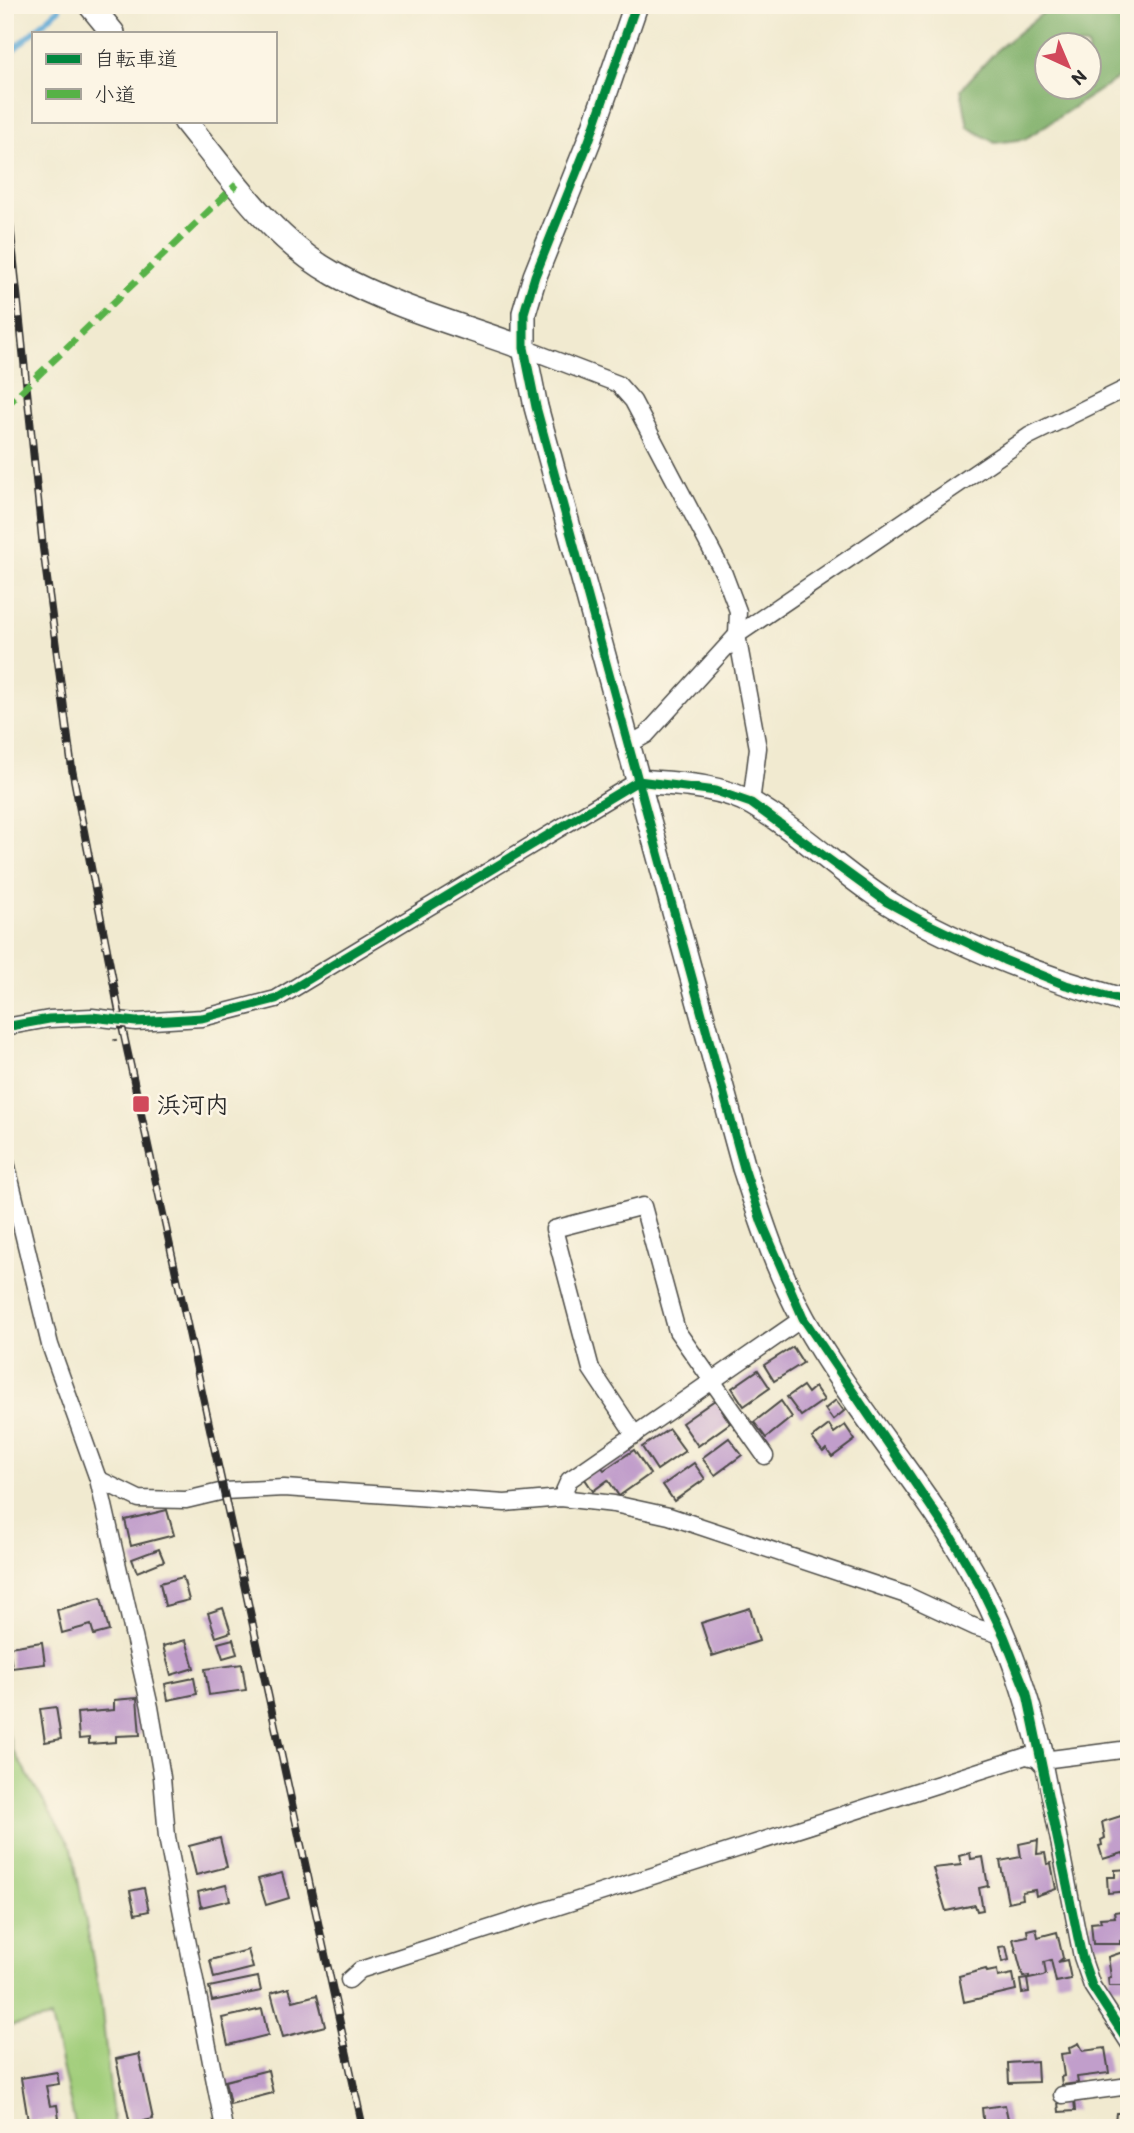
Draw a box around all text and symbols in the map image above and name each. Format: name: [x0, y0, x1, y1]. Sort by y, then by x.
legend: [32, 32, 276, 122]
north arrow: [1032, 32, 1102, 102]
text: 自転車道: [94, 46, 178, 71]
text: N: [1067, 65, 1092, 91]
text: 小道: [94, 82, 136, 107]
place label: 浜河内: [157, 1090, 229, 1119]
marker: 浜河内: [131, 1094, 151, 1114]

